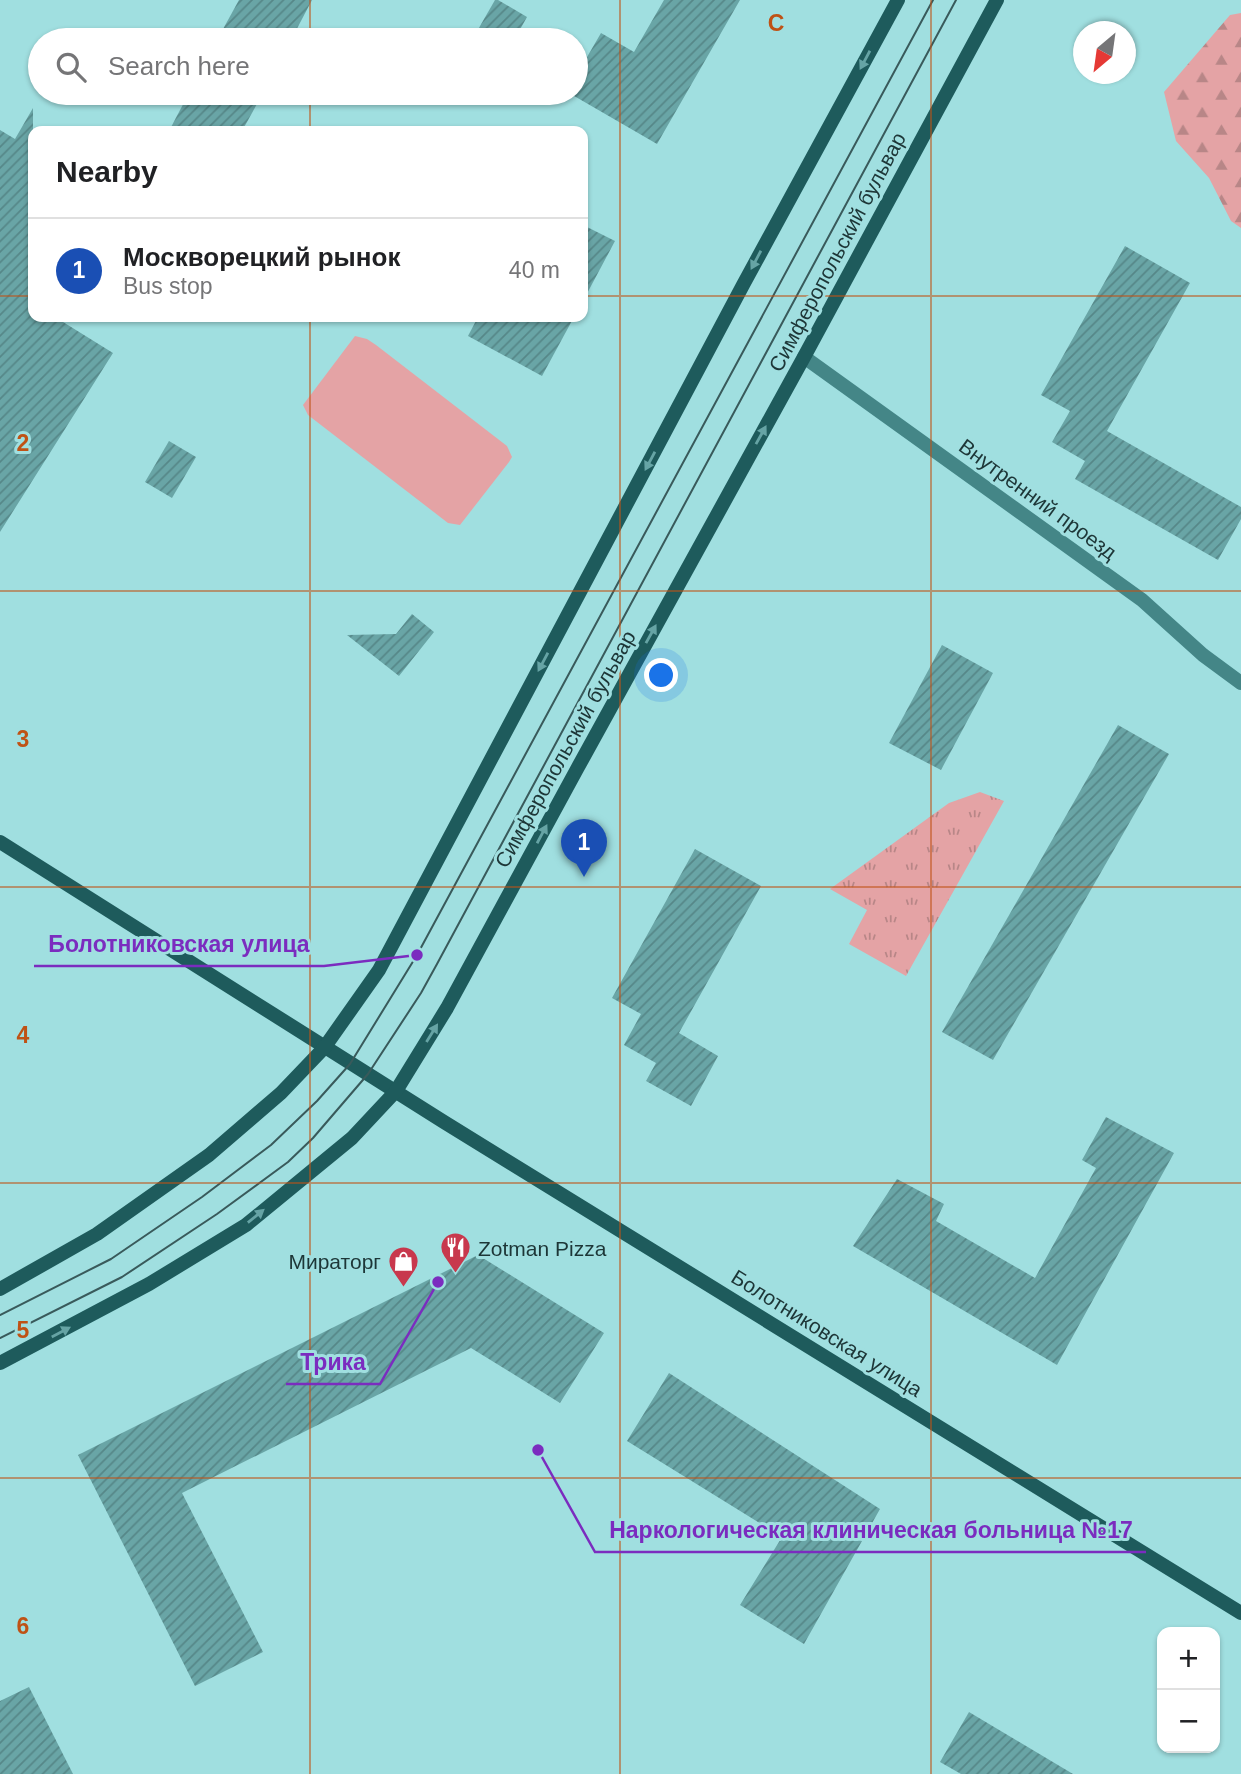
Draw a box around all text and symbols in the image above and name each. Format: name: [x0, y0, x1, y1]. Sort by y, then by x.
text: C: [768, 10, 784, 36]
north arrow: [1073, 21, 1136, 84]
search box: [28, 28, 588, 105]
icon: search: [52, 48, 90, 86]
one-way arrow: [859, 50, 871, 70]
text: Search here: [108, 51, 250, 81]
street label: Симферопольский бульвар: [764, 129, 910, 375]
text: Nearby: [56, 155, 158, 188]
text: Москворецкий рынок: [123, 242, 400, 272]
one-way arrow: [751, 250, 762, 270]
text: 1: [73, 257, 85, 283]
text: 40 m: [509, 257, 560, 283]
text: Bus stop: [123, 273, 213, 299]
one-way arrow: [755, 425, 767, 445]
text: 2: [17, 430, 29, 456]
street label: Внутренний проезд: [955, 434, 1121, 564]
one-way arrow: [644, 451, 656, 471]
one-way arrow: [645, 625, 657, 644]
street label: Симферопольский бульвар: [490, 626, 640, 872]
one-way arrow: [538, 652, 549, 672]
your location: [644, 658, 678, 692]
text: 3: [17, 726, 29, 752]
pin: 1: [561, 819, 607, 877]
one-way arrow: [536, 824, 548, 844]
callout: Болотниковская улица: [34, 922, 324, 966]
text: Болотниковская улица: [48, 931, 310, 957]
text: 4: [17, 1022, 30, 1048]
one-way arrow: [426, 1023, 439, 1043]
one-way arrow: [247, 1209, 265, 1224]
restaurant icon: Zotman Pizza: [438, 1231, 472, 1275]
place label: Zotman Pizza: [478, 1237, 607, 1260]
shop icon: Мираторг: [387, 1244, 421, 1288]
place label: Мираторг: [288, 1250, 381, 1273]
street label: Болотниковская улица: [727, 1265, 927, 1401]
text: 5: [17, 1317, 30, 1343]
one-way arrow: [51, 1326, 70, 1338]
callout: Трика: [286, 1340, 380, 1384]
text: Трика: [300, 1349, 366, 1375]
callout: Наркологическая клиническая больница №17: [595, 1508, 1146, 1552]
text: Наркологическая клиническая больница №17: [609, 1517, 1133, 1543]
text: 6: [17, 1613, 29, 1639]
map controls: [1157, 1627, 1220, 1753]
button: +: [1157, 1627, 1220, 1690]
button: −: [1157, 1690, 1220, 1753]

